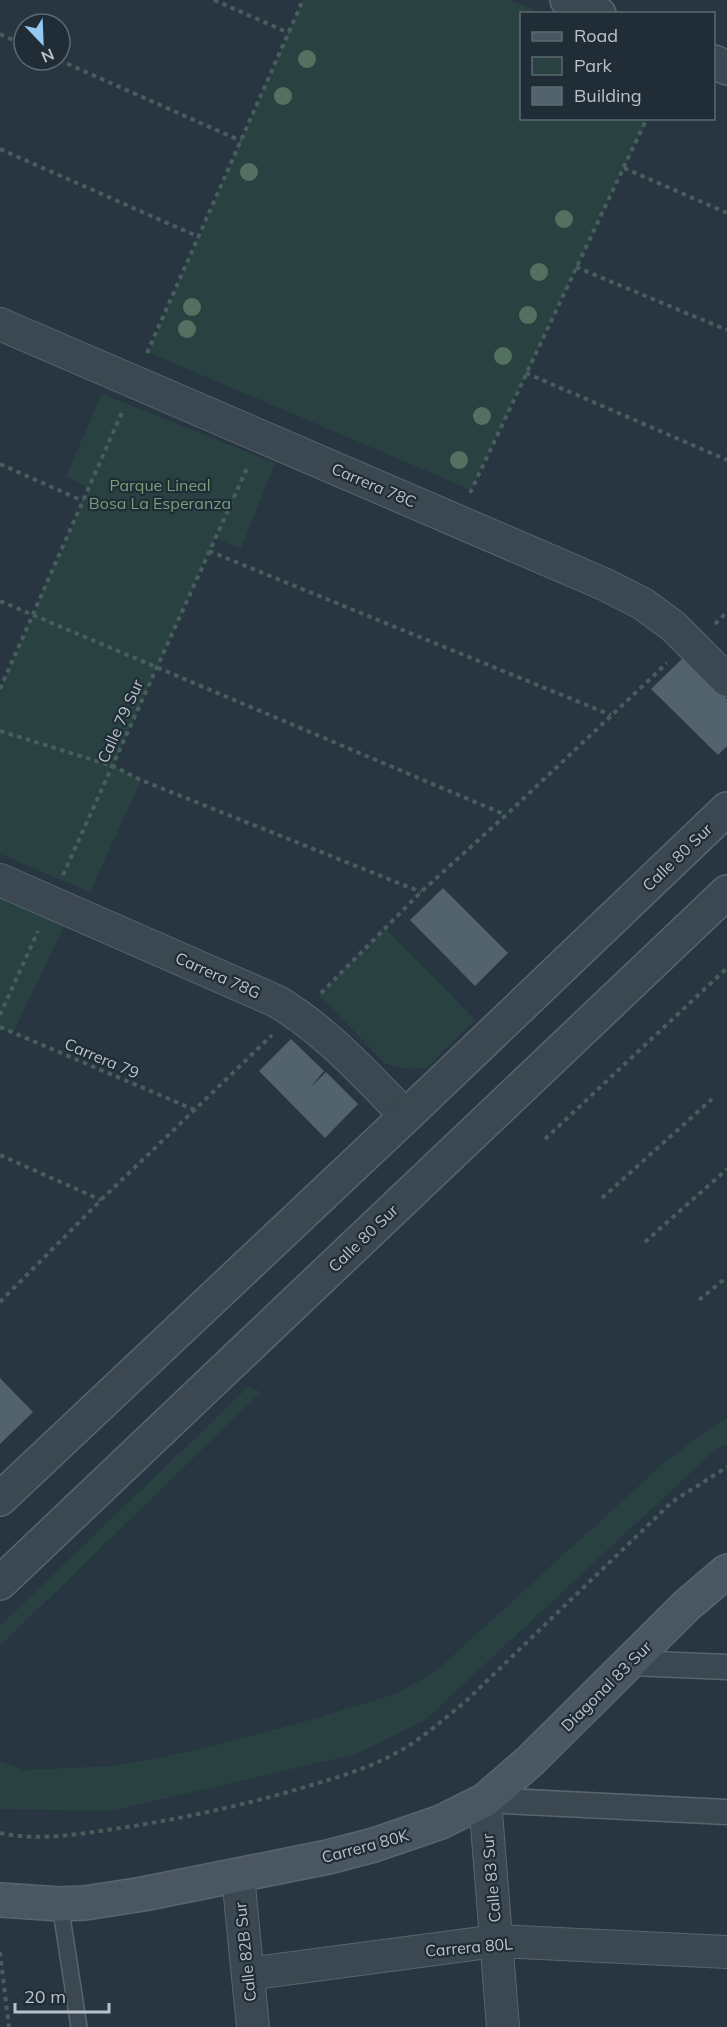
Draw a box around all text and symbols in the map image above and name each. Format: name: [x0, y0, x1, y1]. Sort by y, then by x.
north arrow: [12, 12, 72, 72]
legend: [520, 12, 715, 120]
text: Road: [574, 24, 618, 47]
text: N: [38, 44, 57, 67]
text: Park: [574, 54, 613, 77]
text: Building: [574, 84, 642, 107]
street label: Carrera 78C: [329, 458, 419, 512]
park label: Parque Lineal Bosa La Esperanza: [89, 475, 231, 513]
street label: Calle 79 Sur: [93, 676, 147, 766]
street label: Calle 80 Sur: [638, 819, 716, 895]
street label: Carrera 78G: [172, 947, 264, 1003]
street label: Carrera 79: [62, 1033, 142, 1083]
street label: Calle 80 Sur: [324, 1200, 402, 1276]
street label: Diagonal 83 Sur: [557, 1637, 655, 1735]
street label: Carrera 80K: [319, 1825, 412, 1867]
street label: Calle 83 Sur: [477, 1833, 505, 1923]
street label: Calle 82B Sur: [230, 1901, 260, 2003]
street label: Carrera 80L: [424, 1933, 514, 1961]
scale bar: [15, 1976, 110, 2014]
text: 20 m: [24, 1985, 66, 2008]

